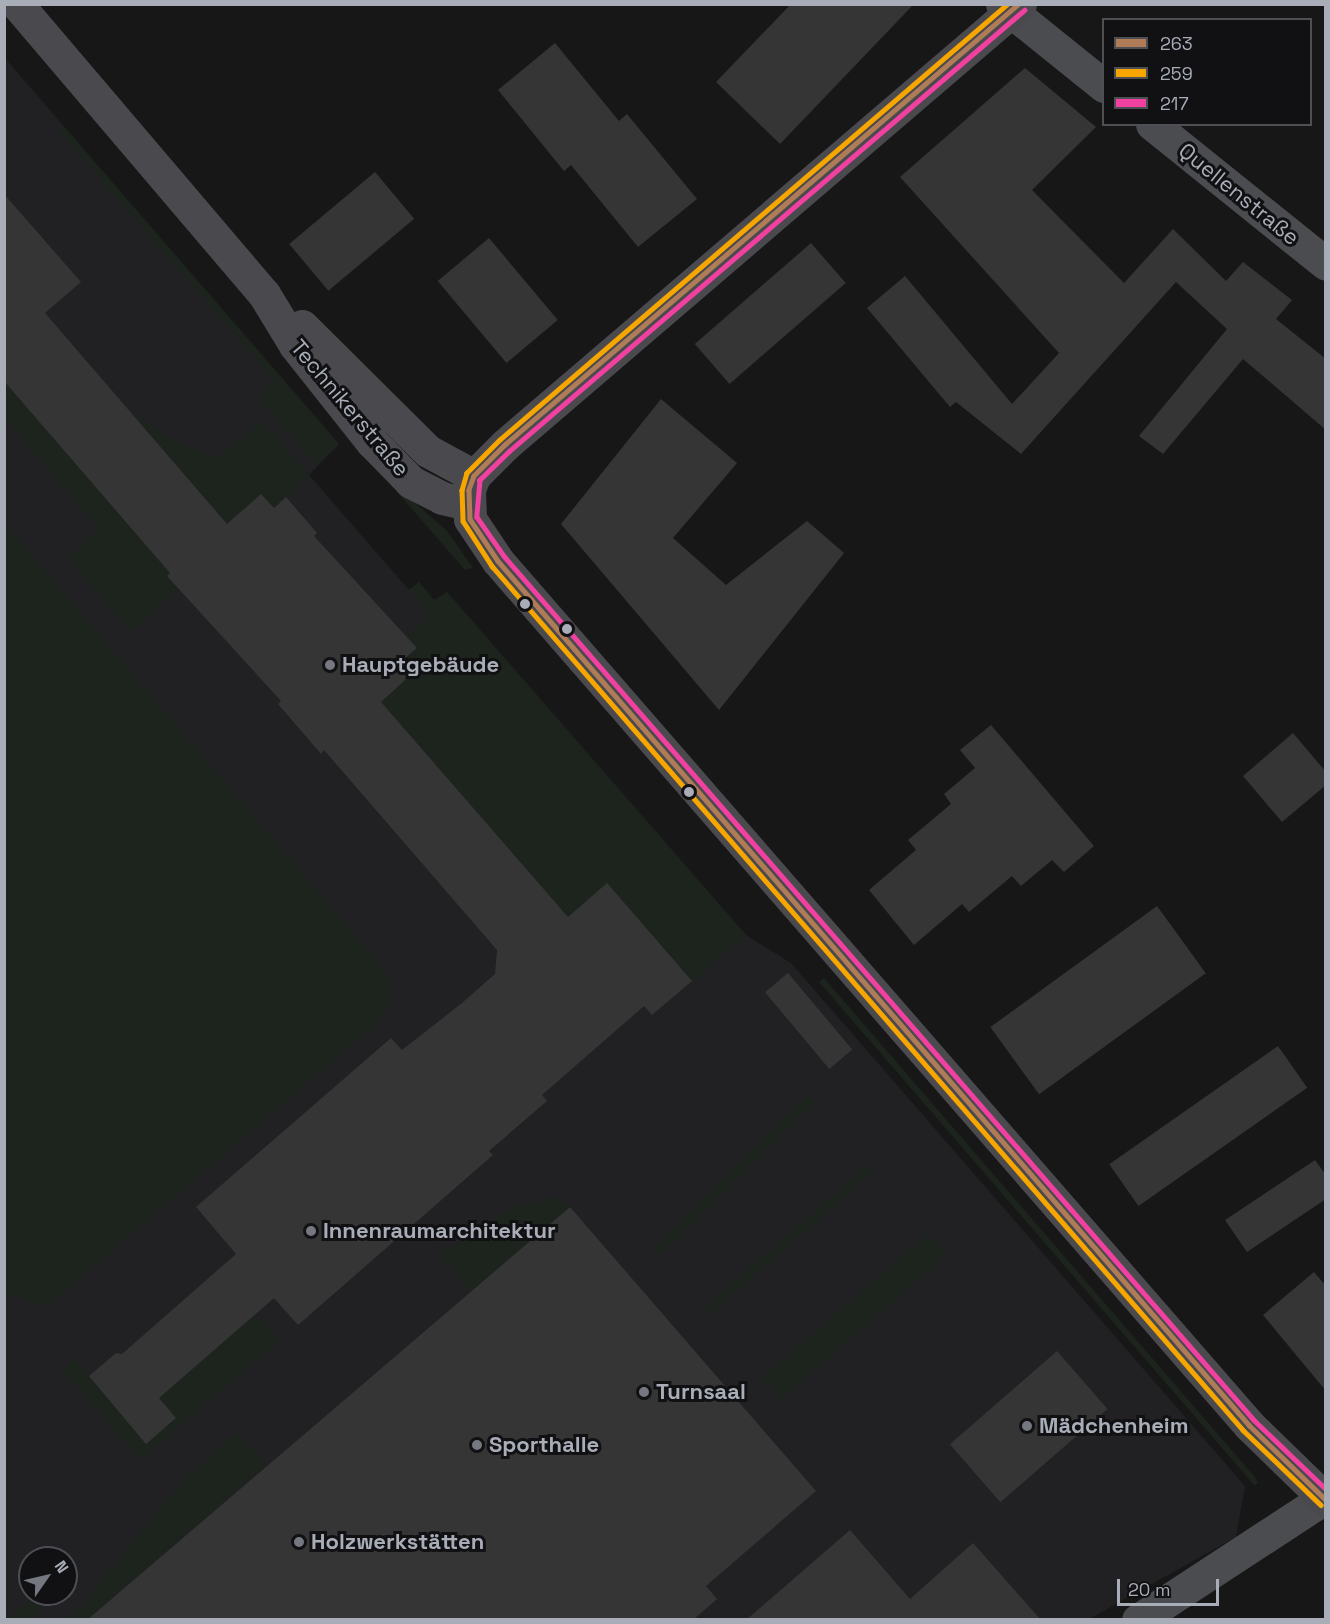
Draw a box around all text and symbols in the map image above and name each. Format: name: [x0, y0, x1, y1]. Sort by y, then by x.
legend: [1102, 18, 1312, 126]
text: 263: [1160, 32, 1193, 55]
text: 259: [1160, 62, 1193, 85]
text: 217: [1160, 92, 1189, 115]
street label: Quellenstraße: [1173, 137, 1305, 251]
street label: Technikerstraße: [285, 334, 415, 482]
unlabelled marker: [519, 598, 531, 610]
unlabelled marker: [561, 623, 573, 635]
place label: Hauptgebäude: [342, 652, 499, 678]
marker: Hauptgebäude: [323, 658, 337, 672]
unlabelled marker: [683, 786, 695, 798]
place label: Innenraumarchitektur: [323, 1218, 556, 1244]
marker: Innenraumarchitektur: [304, 1224, 318, 1238]
place label: Turnsaal: [656, 1379, 746, 1405]
marker: Turnsaal: [637, 1385, 651, 1399]
place label: Mädchenheim: [1039, 1413, 1189, 1439]
marker: Mädchenheim: [1020, 1419, 1034, 1433]
place label: Sporthalle: [489, 1432, 599, 1458]
marker: Sporthalle: [470, 1438, 484, 1452]
place label: Holzwerkstätten: [311, 1529, 484, 1555]
marker: Holzwerkstätten: [292, 1535, 306, 1549]
north arrow: [18, 1546, 78, 1606]
text: N: [50, 1556, 73, 1577]
scale bar: [1120, 1567, 1222, 1605]
text: 20 m: [1128, 1578, 1171, 1601]

